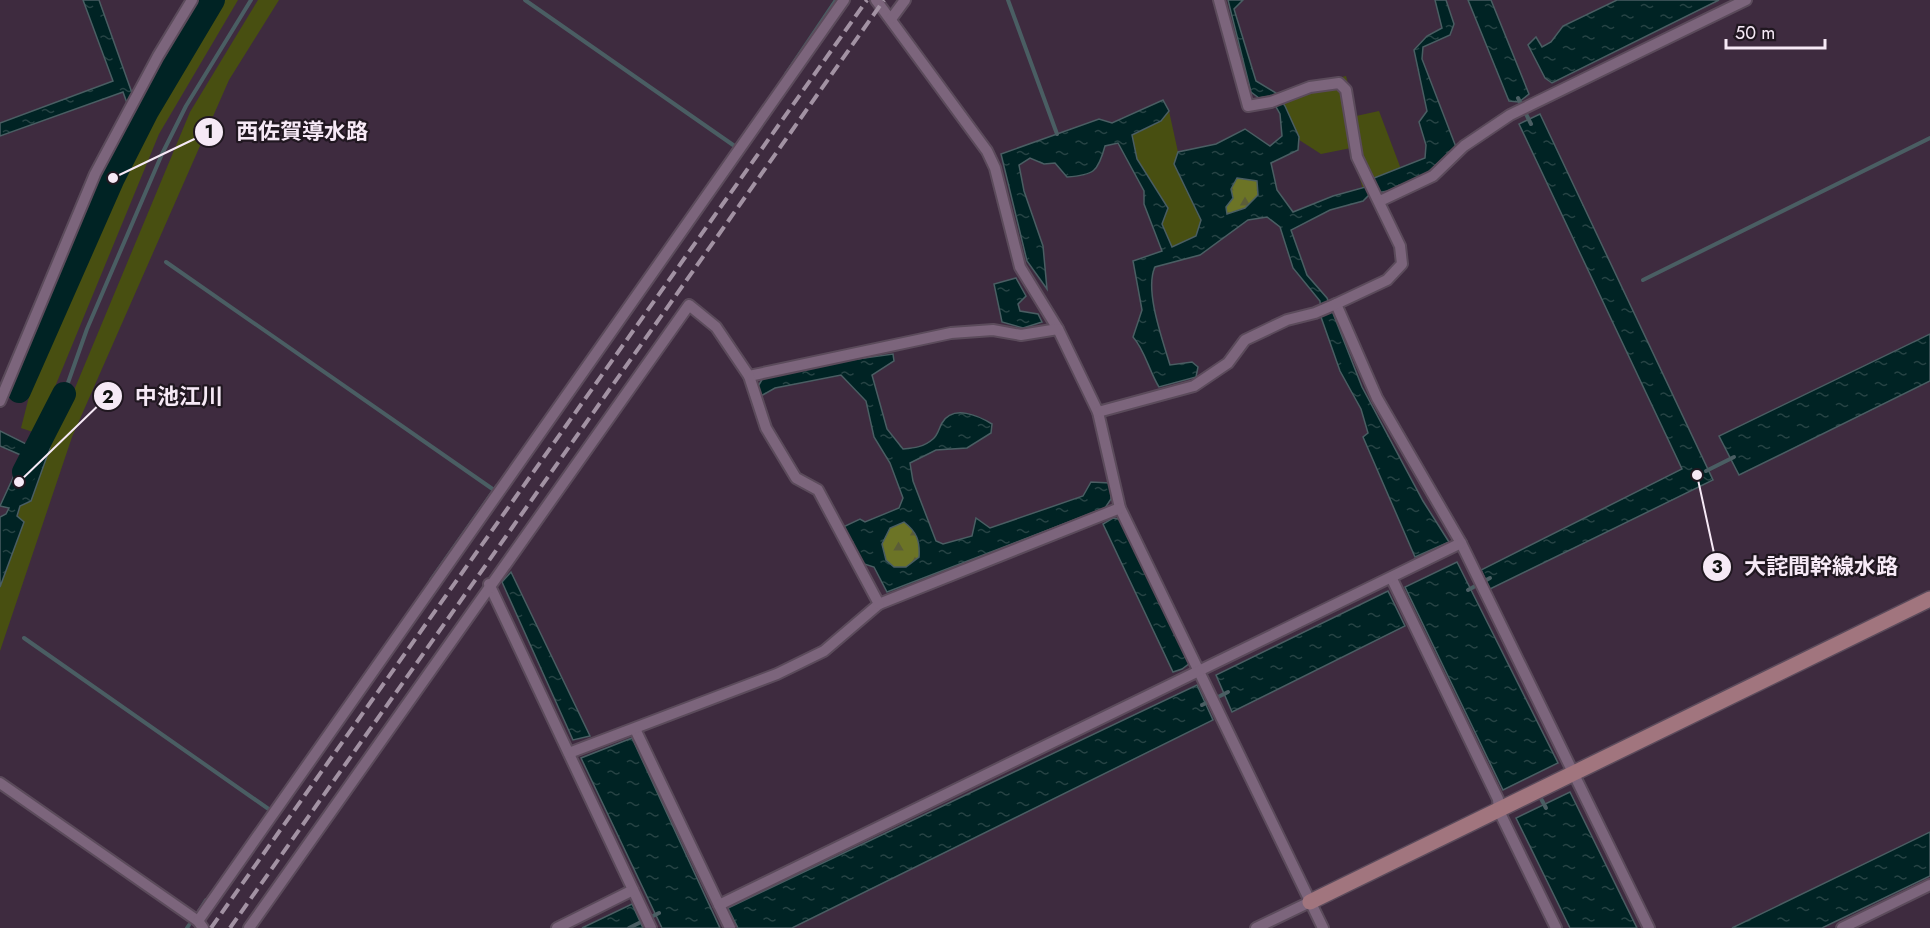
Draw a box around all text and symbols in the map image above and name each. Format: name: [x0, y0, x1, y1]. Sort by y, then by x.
scale bar: [1726, 12, 1825, 50]
text: 50 m: [1735, 20, 1775, 46]
callout: 西佐賀導水路: [194, 112, 380, 152]
text: 西佐賀導水路: [236, 115, 368, 147]
text: 1: [204, 119, 214, 145]
callout: 中池江川: [93, 376, 235, 416]
text: 中池江川: [135, 380, 223, 412]
text: 2: [102, 384, 114, 410]
callout: 大詫間幹線水路: [1702, 547, 1910, 587]
text: 大詫間幹線水路: [1744, 550, 1898, 582]
text: 3: [1711, 554, 1723, 580]

